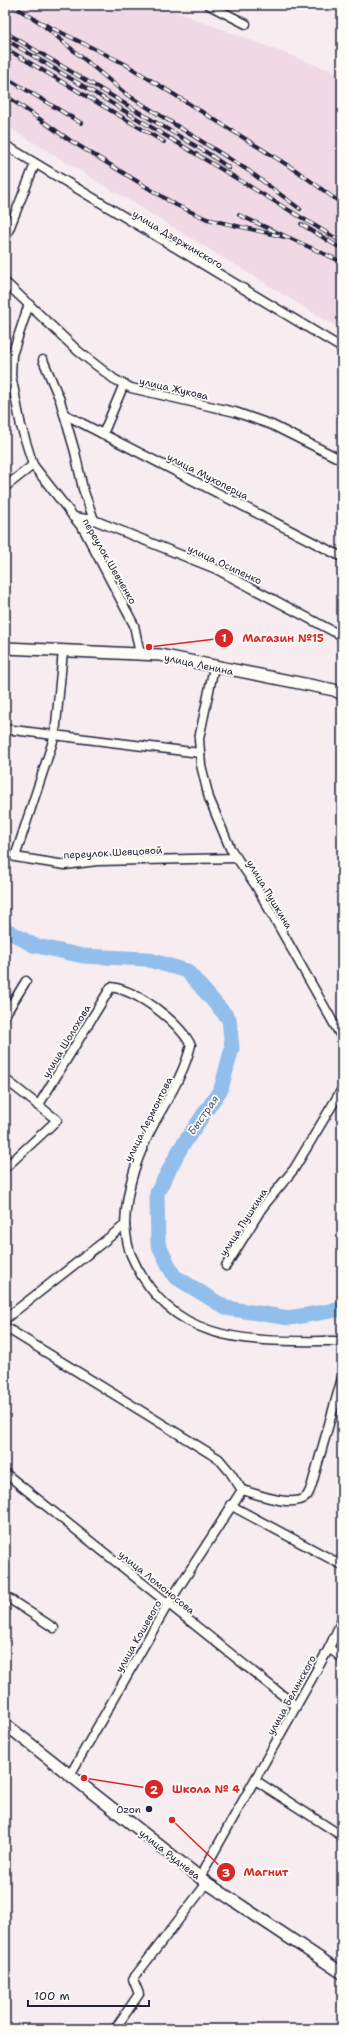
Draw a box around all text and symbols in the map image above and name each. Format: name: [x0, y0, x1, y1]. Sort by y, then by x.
street label: улица Дзержинского: [130, 207, 225, 272]
street label: улица Жукова: [138, 374, 210, 403]
street label: улица Мухоперца: [165, 450, 251, 503]
street label: переулок Шевченко: [80, 516, 139, 606]
street label: улица Осипенко: [186, 542, 264, 587]
callout: Магазин №15: [214, 627, 331, 650]
text: 1: [221, 630, 227, 646]
text: Магазин №15: [242, 631, 324, 646]
street label: улица Ленина: [163, 651, 235, 678]
street label: переулок Шевцовой: [63, 843, 163, 862]
street label: улица Пушкина: [244, 857, 296, 932]
street label: улица Шолохова: [39, 1002, 94, 1080]
street label: улица Лермонтова: [121, 1074, 176, 1164]
water label: Быстрая: [184, 1092, 223, 1138]
street label: улица Пушкина: [217, 1185, 271, 1259]
street label: улица Ломоносова: [116, 1548, 198, 1618]
street label: улица Кошевого: [112, 1598, 164, 1675]
street label: улица Белинского: [264, 1653, 319, 1738]
callout: Школа № 4: [144, 1778, 248, 1801]
text: 2: [150, 1782, 159, 1798]
text: Школа № 4: [172, 1782, 240, 1797]
place label: Ozon: [116, 1803, 141, 1816]
marker: Ozon: [144, 1804, 154, 1814]
street label: улица Руднева: [136, 1826, 204, 1883]
callout: Магнит: [216, 1861, 297, 1884]
text: 3: [222, 1865, 230, 1881]
text: Магнит: [244, 1865, 289, 1880]
scale bar: [28, 1982, 149, 2008]
text: 100 m: [34, 1988, 70, 2004]

